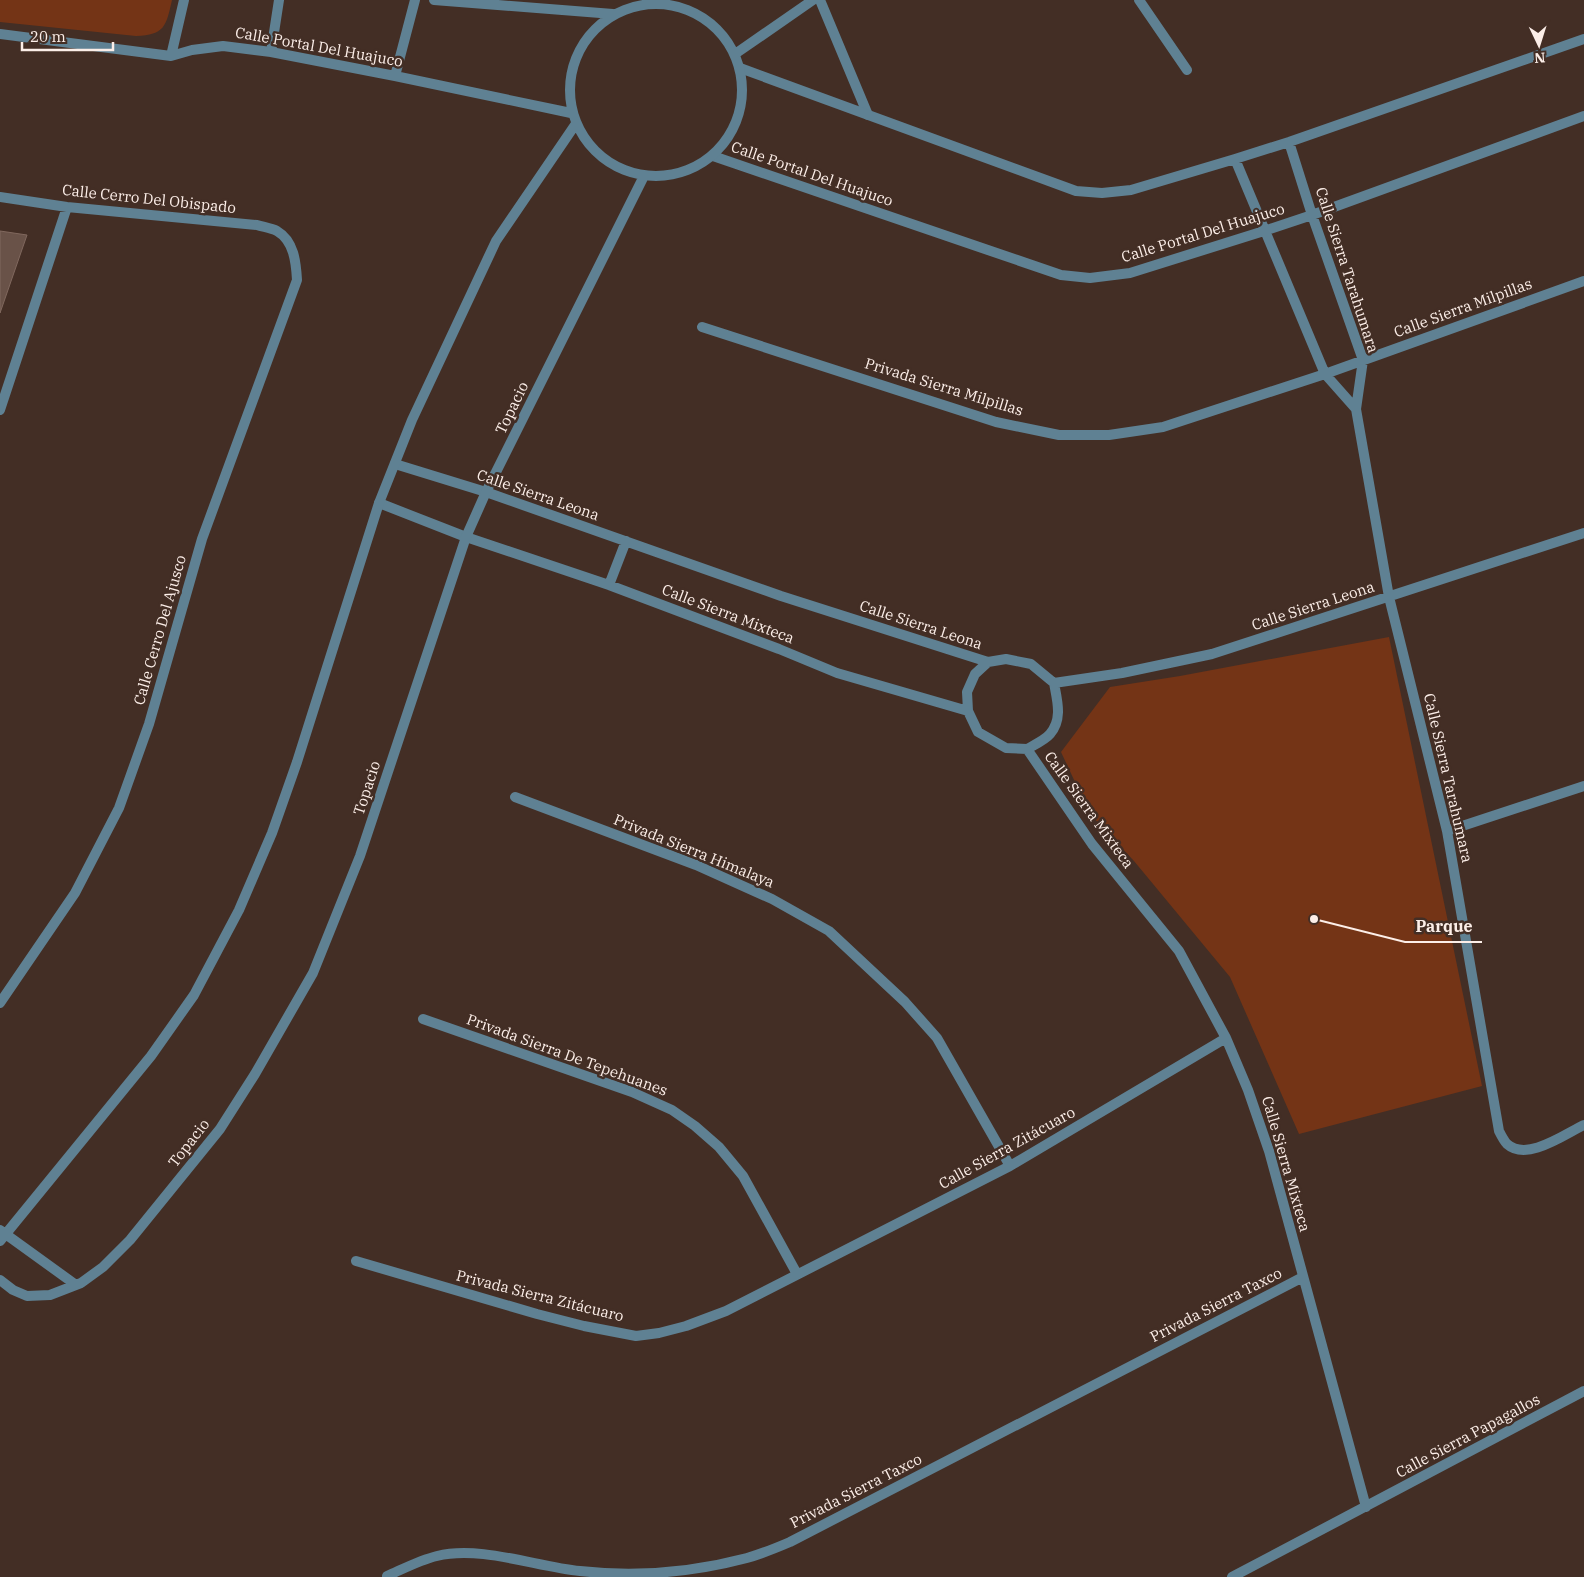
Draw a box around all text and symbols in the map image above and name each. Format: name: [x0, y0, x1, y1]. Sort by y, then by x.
scale bar: [22, 20, 114, 52]
north arrow: [1514, 20, 1564, 70]
street label: Calle Portal Del Huajuco: [234, 22, 404, 71]
text: 20 m: [30, 27, 66, 46]
text: N: [1534, 49, 1546, 67]
street label: Calle Portal Del Huajuco: [729, 137, 896, 210]
street label: Calle Cerro Del Obispado: [61, 180, 237, 217]
street label: Calle Sierra Tarahumara: [1312, 185, 1383, 355]
street label: Calle Portal Del Huajuco: [1119, 199, 1287, 266]
street label: Calle Sierra Milpillas: [1391, 274, 1534, 341]
street label: Privada Sierra Milpillas: [863, 353, 1026, 420]
street label: Topacio: [491, 378, 532, 437]
street label: Calle Sierra Leona: [475, 465, 602, 524]
street label: Calle Cerro Del Ajusco: [129, 553, 190, 707]
street label: Calle Sierra Leona: [1249, 577, 1377, 634]
street label: Calle Sierra Mixteca: [659, 580, 797, 648]
street label: Calle Sierra Leona: [857, 596, 985, 653]
street label: Calle Sierra Tarahumara: [1420, 691, 1477, 864]
street label: Calle Sierra Mixteca: [1040, 747, 1138, 872]
street label: Topacio: [349, 758, 384, 817]
street label: Privada Sierra Himalaya: [611, 810, 777, 891]
callout: Parque: [1405, 911, 1482, 942]
text: Parque: [1415, 916, 1473, 936]
street label: Privada Sierra De Tepehuanes: [464, 1009, 670, 1100]
street label: Calle Sierra Mixteca: [1258, 1094, 1315, 1234]
street label: Calle Sierra Zitácuaro: [935, 1102, 1078, 1193]
street label: Topacio: [164, 1115, 213, 1171]
street label: Privada Sierra Taxco: [1147, 1263, 1285, 1346]
street label: Privada Sierra Zitácuaro: [454, 1265, 626, 1326]
street label: Calle Sierra Papagallos: [1392, 1389, 1543, 1482]
street label: Privada Sierra Taxco: [787, 1449, 925, 1532]

